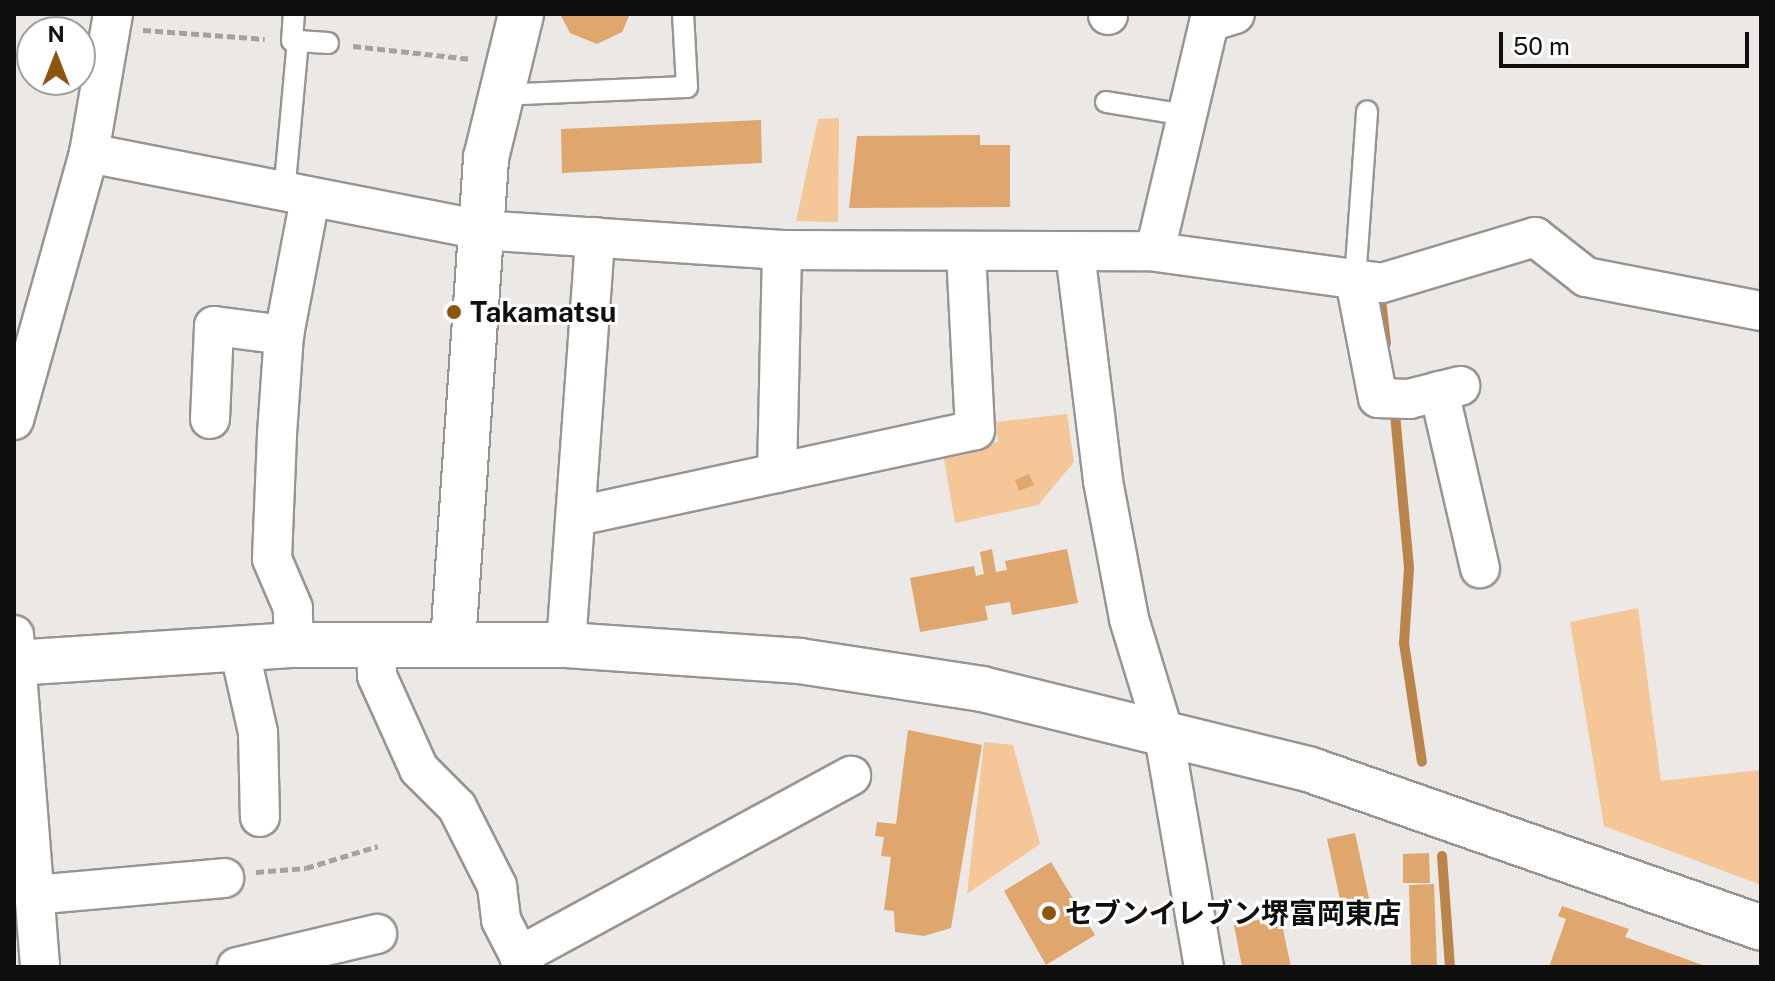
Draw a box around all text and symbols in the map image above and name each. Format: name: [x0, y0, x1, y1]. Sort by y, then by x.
north arrow: [16, 16, 96, 96]
scale bar: [1503, 16, 1753, 66]
text: N: [47, 21, 65, 47]
text: 50 m: [1513, 32, 1570, 60]
place label: Takamatsu: [470, 295, 616, 329]
marker: Takamatsu: [445, 303, 463, 321]
place label: セブンイレブン堺富岡東店: [1065, 896, 1401, 930]
marker: セブンイレブン堺富岡東店: [1040, 904, 1058, 922]

